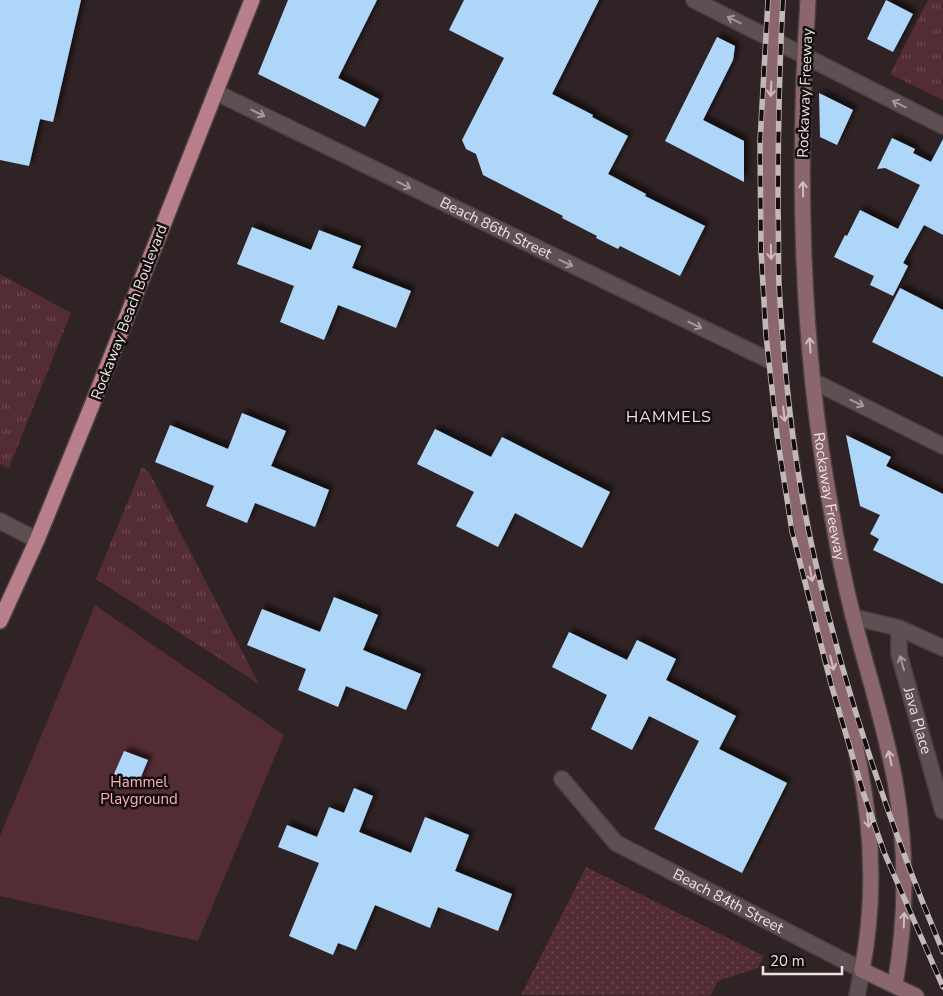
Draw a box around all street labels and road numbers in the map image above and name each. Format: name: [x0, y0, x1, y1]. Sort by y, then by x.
street label: Rockaway Freeway: [793, 28, 817, 158]
street label: Beach 86th Street: [437, 192, 556, 264]
street label: Rockaway Beach Boulevard: [86, 221, 172, 403]
street label: Rockaway Freeway: [809, 431, 850, 562]
street label: Java Place: [898, 684, 937, 756]
street label: Beach 84th Street: [669, 864, 788, 938]

